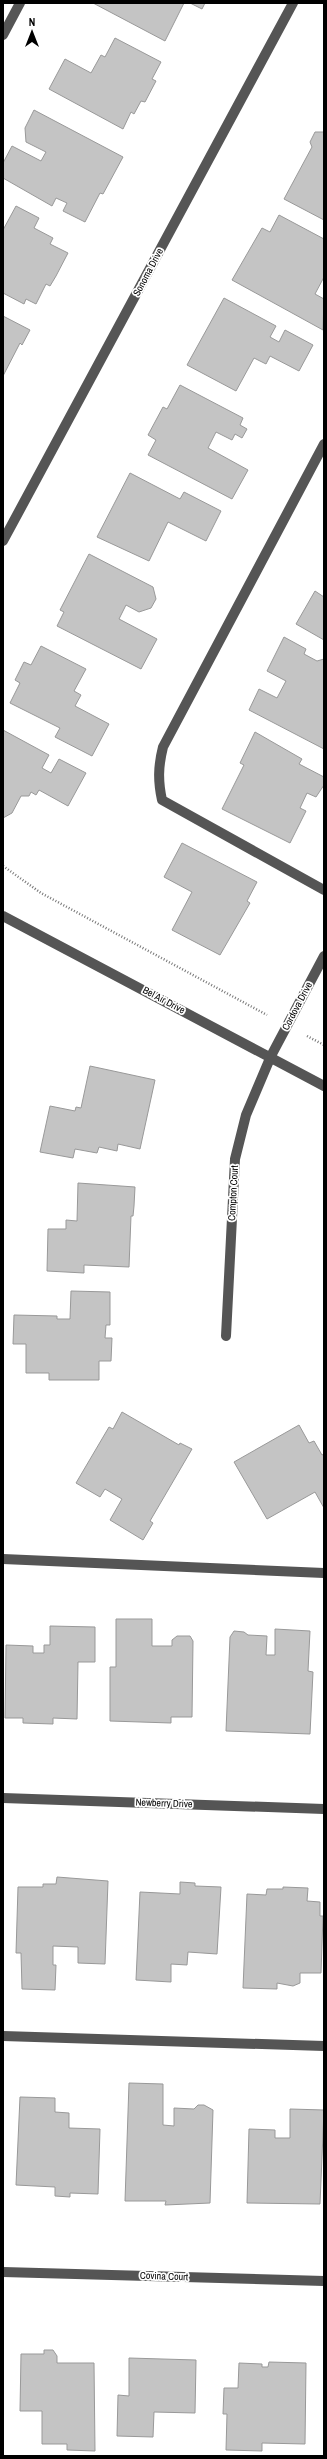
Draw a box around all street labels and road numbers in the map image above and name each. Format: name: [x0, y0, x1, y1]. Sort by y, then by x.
street label: Sonoma Drive: [130, 245, 166, 298]
street label: Cordova Drive: [279, 979, 315, 1032]
street label: Bel Air Drive: [141, 983, 188, 1017]
street label: Compton Court: [225, 1164, 241, 1221]
street label: Newberry Drive: [135, 1796, 193, 1811]
street label: Covina Court: [140, 2269, 189, 2283]

